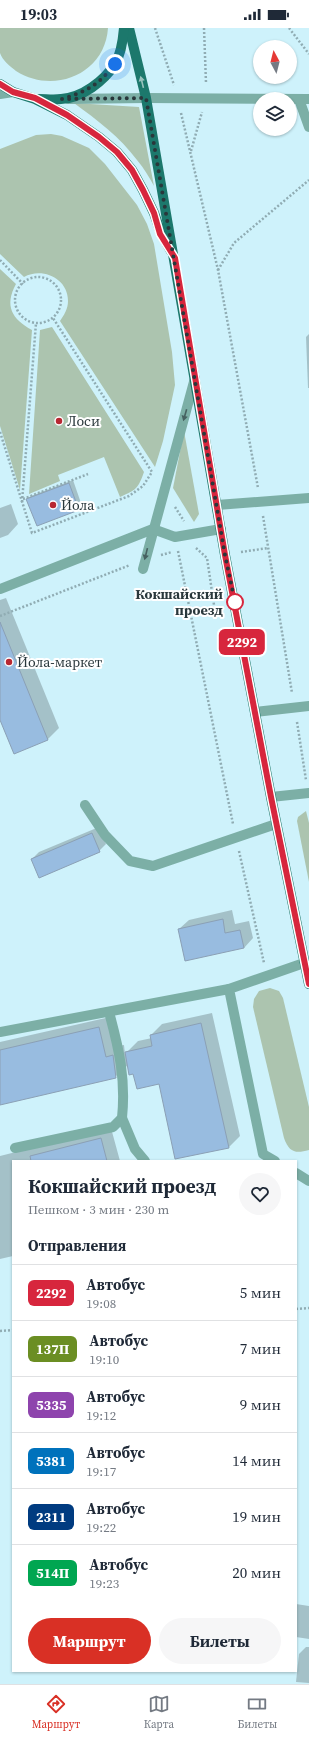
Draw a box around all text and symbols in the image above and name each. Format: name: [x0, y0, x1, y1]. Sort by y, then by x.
text: 19:03: [20, 4, 57, 25]
north arrow: [253, 40, 297, 84]
map controls: [253, 40, 297, 136]
your location: [105, 54, 125, 74]
one-way arrow: [139, 76, 145, 88]
button: layers: [253, 92, 297, 136]
one-way arrow: [182, 410, 188, 422]
place label: Лоси: [67, 411, 100, 431]
marker: Лоси: [54, 416, 64, 426]
place label: Йола: [61, 495, 95, 515]
marker: Йола: [48, 500, 58, 510]
one-way arrow: [143, 548, 149, 560]
place label: Кокшайский проезд: [135, 584, 223, 620]
marker: Кокшайский проезд: [226, 593, 244, 611]
line badge: 2292: [214, 629, 270, 655]
text: 2292: [227, 632, 257, 652]
place label: Йола-маркет: [17, 652, 103, 672]
marker: Йола-маркет: [4, 657, 14, 667]
text: Кокшайский проезд: [28, 1173, 216, 1199]
button: heart: [239, 1173, 281, 1215]
text: Пешком · 3 мин · 230 m: [28, 1201, 169, 1218]
text: Отправления: [28, 1235, 126, 1256]
text: Автобус: [86, 1274, 145, 1295]
text: 5 мин: [240, 1282, 281, 1303]
text: 2292: [36, 1283, 66, 1303]
text: 19:08: [86, 1295, 116, 1312]
text: Автобус: [89, 1330, 148, 1351]
text: 7 мин: [240, 1338, 281, 1359]
text: 137П: [36, 1339, 69, 1359]
text: 19:10: [89, 1351, 119, 1368]
text: Автобус: [86, 1386, 145, 1407]
text: 9 мин: [240, 1394, 281, 1415]
text: 5335: [36, 1395, 66, 1415]
text: 19:12: [86, 1407, 116, 1424]
text: Автобус: [86, 1442, 145, 1463]
text: 14 мин: [232, 1450, 281, 1471]
text: 5381: [36, 1451, 66, 1471]
text: 19:17: [86, 1463, 116, 1480]
text: Автобус: [86, 1498, 145, 1519]
text: 19 мин: [232, 1506, 281, 1527]
text: 2311: [36, 1507, 66, 1527]
text: 19:22: [86, 1519, 116, 1536]
text: Автобус: [89, 1554, 148, 1575]
text: 20 мин: [232, 1562, 281, 1583]
text: 514П: [36, 1563, 69, 1583]
text: 19:23: [89, 1575, 119, 1592]
button: Маршрут: [28, 1618, 151, 1664]
button: Билеты: [159, 1618, 281, 1664]
tab: Маршрут: [32, 1693, 80, 1732]
tab: Карта: [144, 1693, 174, 1732]
tab: Билеты: [238, 1693, 277, 1732]

